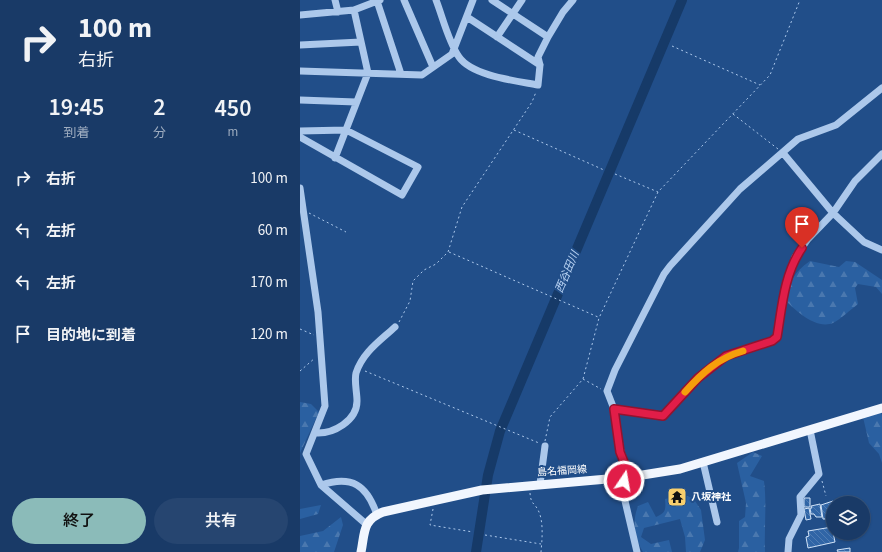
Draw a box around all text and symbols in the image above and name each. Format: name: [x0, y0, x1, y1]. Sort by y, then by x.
text: 100 m: [78, 8, 152, 48]
icon: right: [12, 16, 64, 68]
text: 右折: [78, 48, 114, 73]
text: 19:45: [49, 90, 104, 125]
text: 2: [153, 90, 166, 125]
text: 450: [215, 91, 251, 126]
text: m: [228, 123, 238, 141]
text: 到着: [63, 124, 89, 142]
text: 分: [153, 124, 166, 142]
icon: right: [12, 167, 34, 189]
text: 100 m: [250, 168, 288, 189]
text: 右折: [46, 169, 76, 190]
pin: [785, 207, 819, 248]
icon: arrive: [791, 213, 813, 235]
icon: left: [12, 219, 34, 241]
text: 60 m: [258, 220, 288, 241]
text: 左折: [46, 221, 76, 242]
water label: 西谷田川: [552, 248, 583, 295]
icon: left: [12, 271, 34, 293]
text: 170 m: [250, 272, 288, 293]
text: 左折: [46, 273, 76, 294]
icon: arrive: [12, 323, 34, 345]
text: 120 m: [250, 324, 288, 345]
text: 目的地に到着: [46, 325, 136, 346]
position arrow: [603, 460, 645, 502]
street label: 島名福岡線: [537, 462, 587, 480]
temple icon: 八坂神社: [666, 486, 688, 508]
place label: 八坂神社: [691, 490, 732, 504]
map controls: [826, 496, 870, 540]
button: layers: [826, 496, 870, 540]
button: 終了: [12, 498, 146, 544]
button: 共有: [154, 498, 288, 544]

